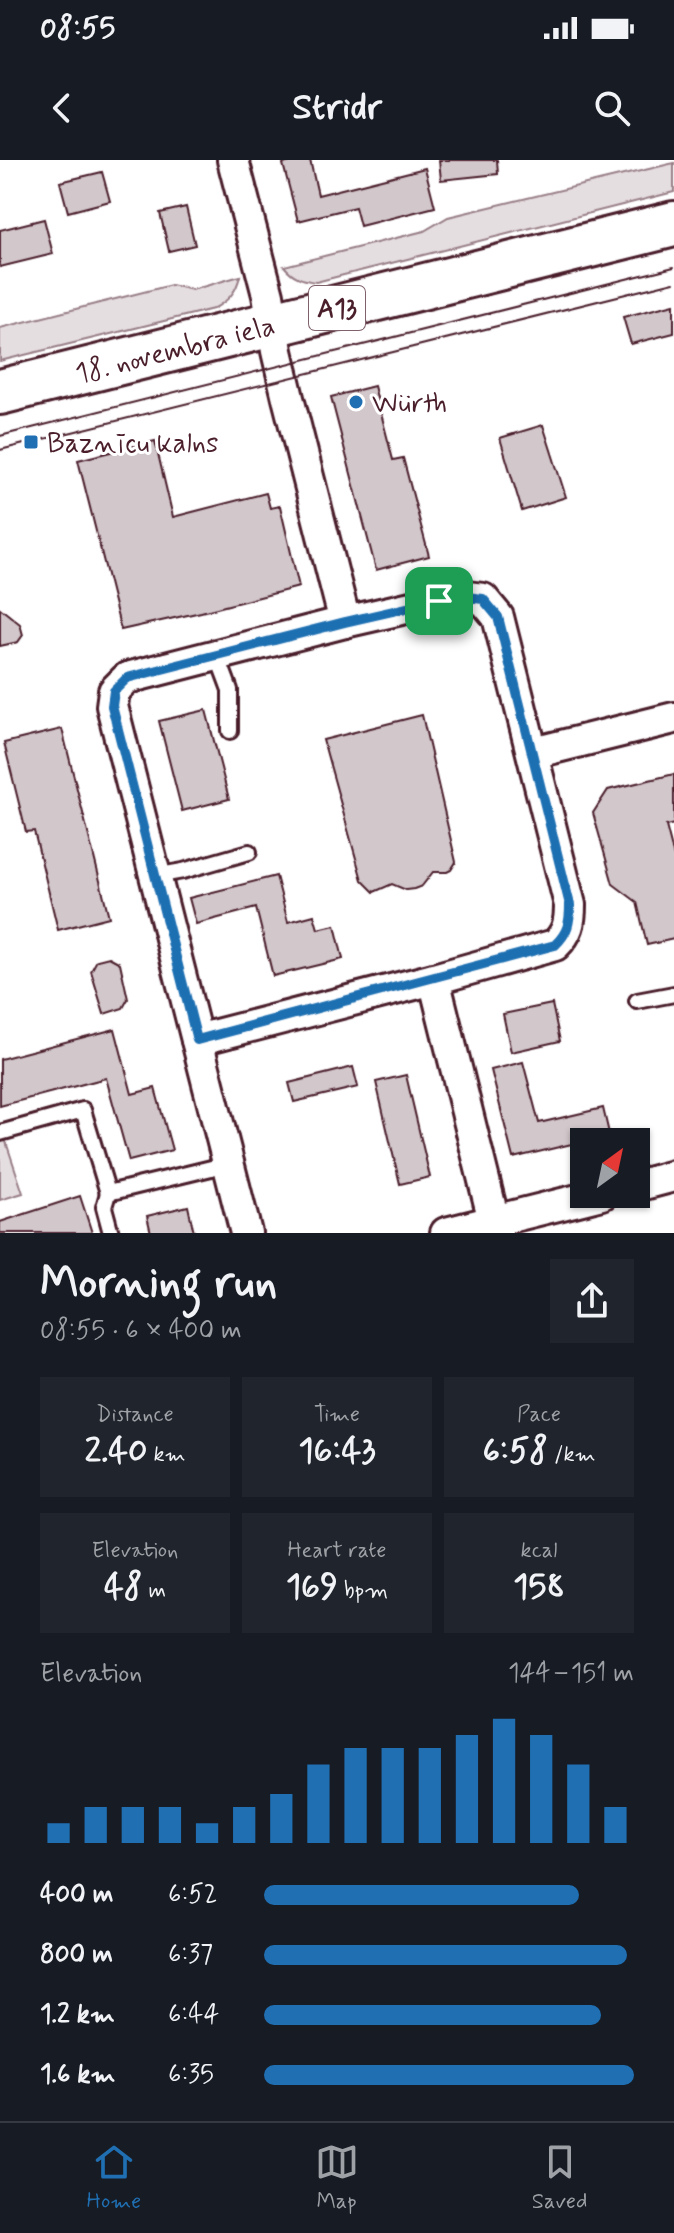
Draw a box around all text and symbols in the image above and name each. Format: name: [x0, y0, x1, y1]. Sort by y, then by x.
text: 08:55: [40, 9, 115, 48]
text: Stridr: [292, 85, 382, 132]
icon: back: [40, 86, 84, 130]
icon: search: [590, 86, 634, 130]
road number: A13: [309, 286, 365, 330]
street label: 18. novembra iela: [72, 308, 279, 394]
place label: Würth: [372, 386, 447, 423]
marker: Würth: [347, 393, 365, 411]
place label: Baznīcu kalns: [47, 426, 219, 463]
marker: Baznīcu kalns: [22, 433, 40, 451]
pin: [405, 567, 473, 635]
icon: arrive: [417, 579, 461, 623]
north arrow: [570, 1128, 650, 1208]
map controls: [570, 1128, 650, 1208]
text: Morning run: [40, 1255, 277, 1313]
button: share: [550, 1259, 634, 1343]
text: 08:55 · 6 × 400 m: [40, 1314, 242, 1348]
text: Distance: [96, 1401, 174, 1429]
text: Time: [314, 1401, 360, 1429]
text: Pace: [517, 1401, 561, 1429]
text: 2.40: [84, 1429, 147, 1474]
text: 16:43: [298, 1429, 376, 1474]
text: 6:58: [482, 1429, 548, 1474]
text: km: [147, 1441, 186, 1469]
text: /km: [548, 1441, 596, 1469]
text: Elevation: [92, 1537, 178, 1565]
text: Heart rate: [288, 1537, 386, 1565]
text: kcal: [521, 1537, 557, 1565]
text: 48: [104, 1565, 142, 1610]
text: 169: [286, 1565, 338, 1610]
text: 158: [513, 1565, 565, 1610]
text: m: [142, 1577, 166, 1605]
text: bpm: [338, 1577, 388, 1605]
text: Elevation: [40, 1657, 142, 1691]
text: 144–151 m: [508, 1657, 634, 1691]
text: 400 m: [40, 1878, 113, 1912]
text: 6:52: [168, 1878, 218, 1912]
text: 800 m: [40, 1938, 113, 1972]
text: 6:37: [168, 1938, 213, 1972]
text: 1.2 km: [40, 1998, 115, 2032]
text: 6:44: [168, 1998, 219, 2032]
text: 1.6 km: [40, 2058, 115, 2092]
text: 6:35: [168, 2058, 214, 2092]
tab: Home: [87, 2140, 141, 2216]
tab: Map: [315, 2140, 359, 2216]
tab: Saved: [532, 2140, 587, 2216]

